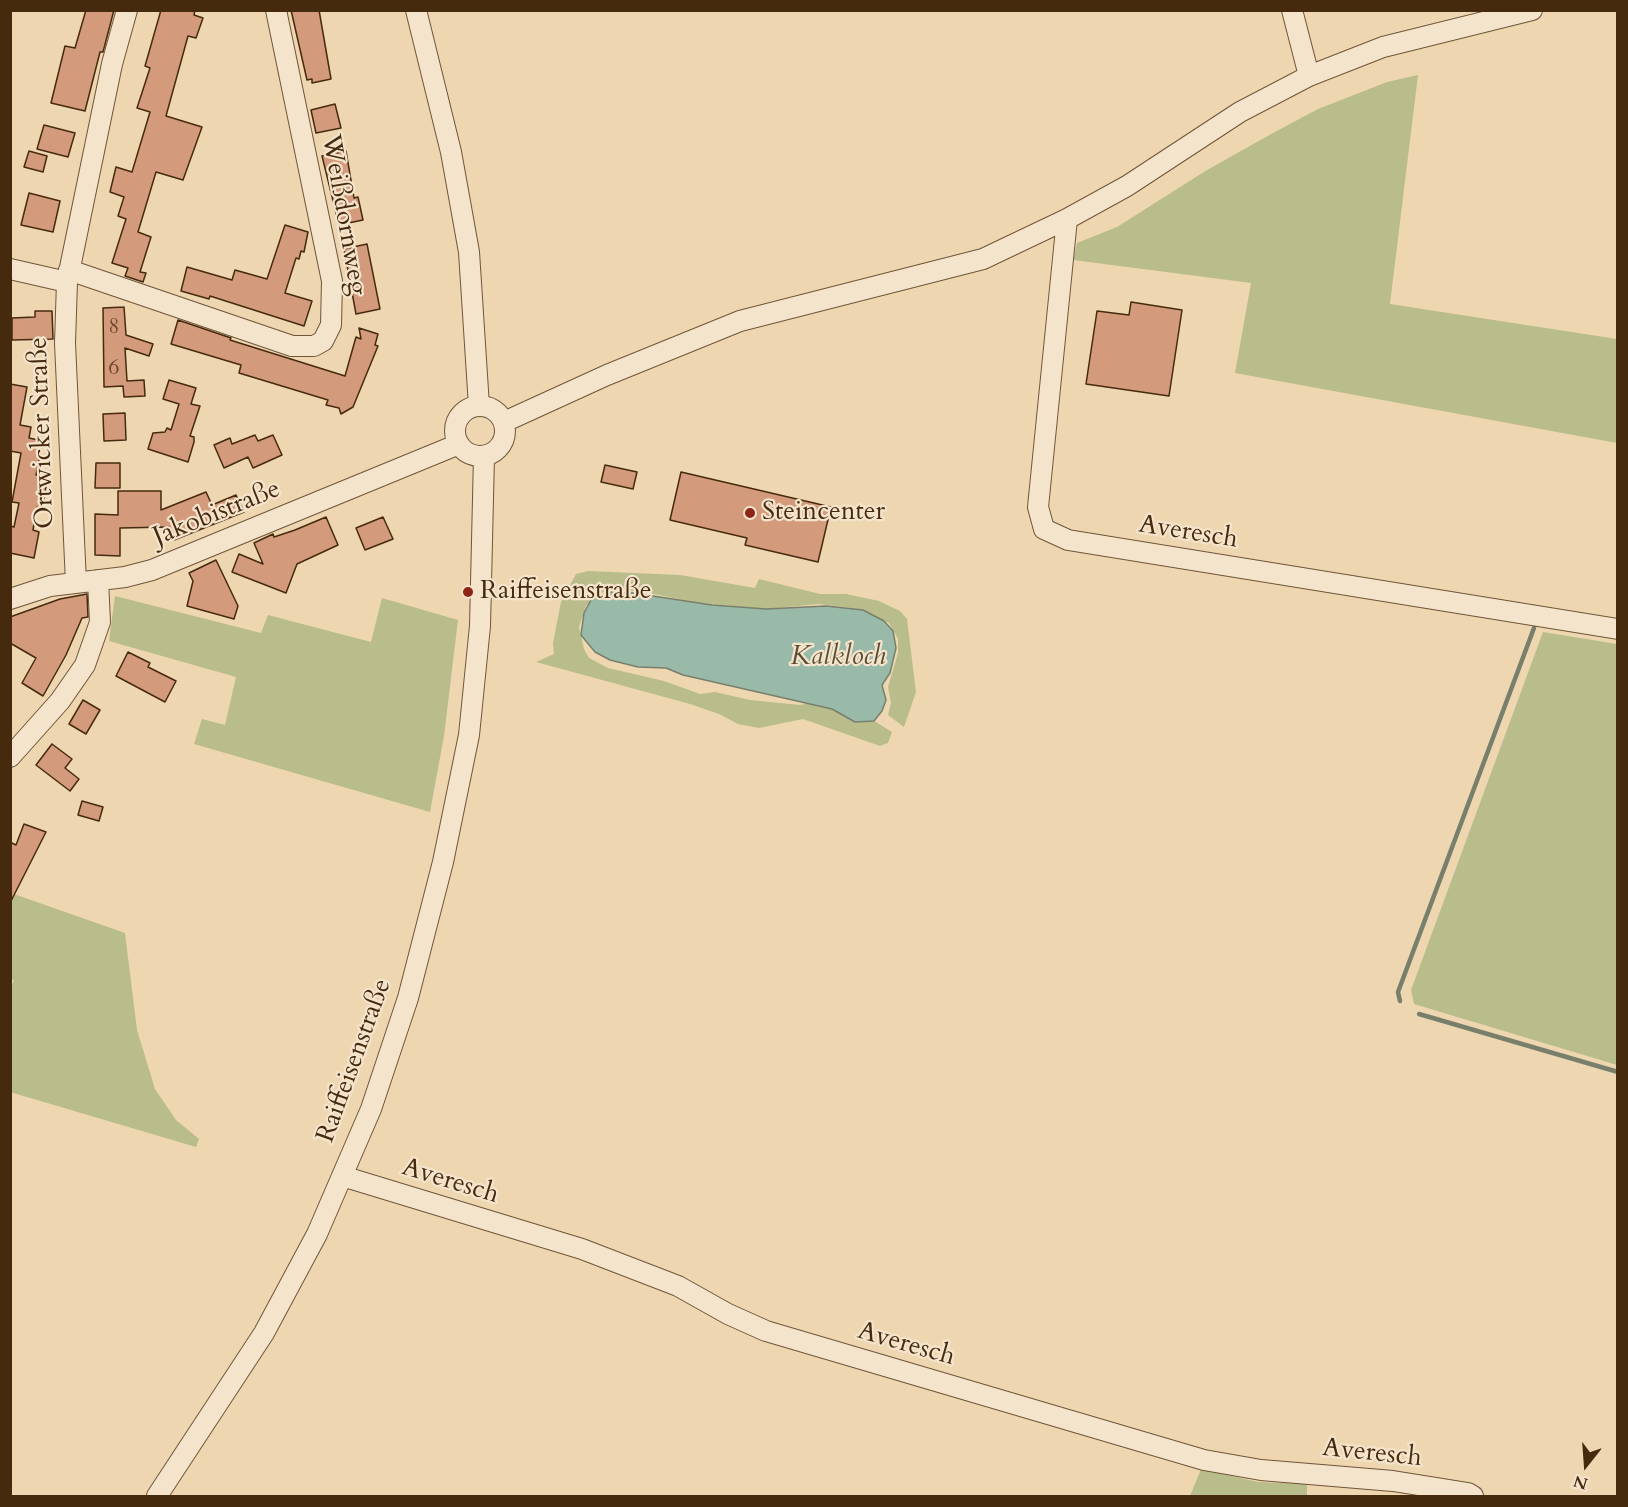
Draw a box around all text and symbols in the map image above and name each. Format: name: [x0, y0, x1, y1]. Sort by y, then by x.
street label: Weißdornweg: [314, 132, 372, 298]
house number: 8: [108, 315, 120, 341]
street label: Ortwicker Straße: [24, 337, 62, 529]
house number: 6: [108, 356, 120, 382]
street label: Jakobistraße: [149, 474, 285, 554]
place label: Steincenter: [762, 497, 885, 529]
marker: Steincenter: [743, 506, 757, 520]
street label: Averesch: [1136, 510, 1240, 556]
place label: Raiffeisenstraße: [480, 576, 652, 608]
marker: Raiffeisenstraße: [461, 585, 475, 599]
water label: Kalkloch: [790, 642, 886, 674]
street label: Raiffeisenstraße: [311, 975, 399, 1147]
street label: Averesch: [398, 1153, 502, 1211]
street label: Averesch: [854, 1316, 958, 1374]
street label: Averesch: [1321, 1433, 1423, 1475]
north arrow: [1556, 1435, 1616, 1495]
text: N: [1571, 1470, 1591, 1495]

